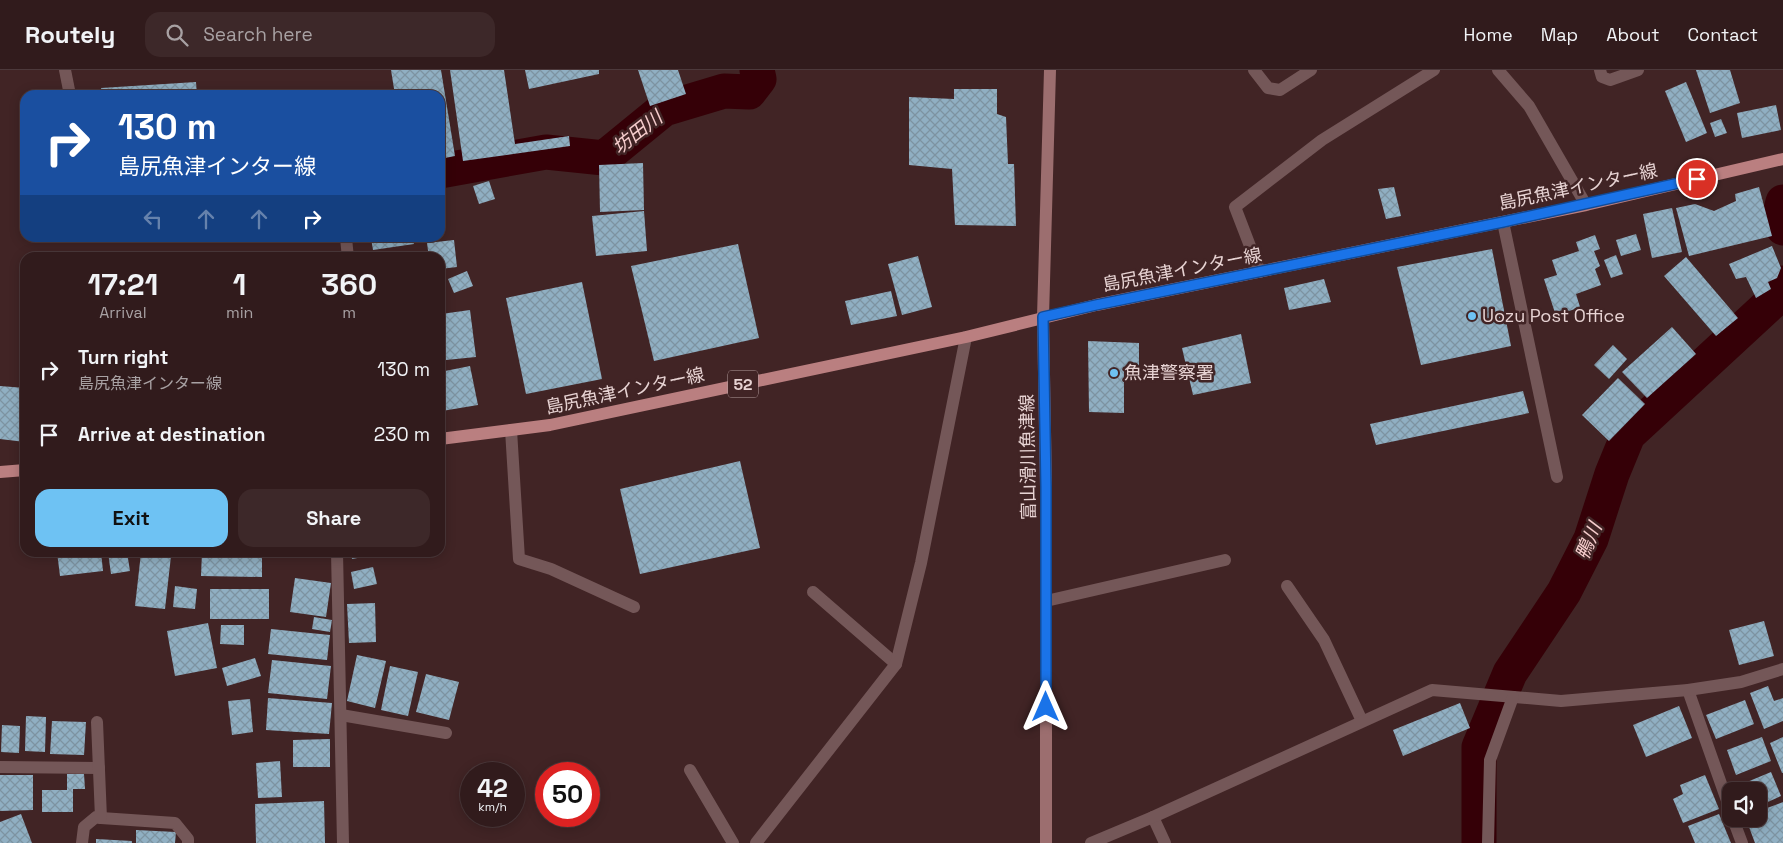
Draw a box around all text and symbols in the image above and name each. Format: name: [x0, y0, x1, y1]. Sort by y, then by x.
search box: [145, 12, 495, 57]
text: Routely: [25, 19, 115, 50]
icon: search: [163, 21, 191, 49]
text: Search here: [203, 22, 313, 47]
text: Home: [1464, 23, 1513, 46]
text: Map: [1541, 23, 1578, 46]
text: About: [1606, 23, 1660, 46]
text: Contact: [1688, 23, 1758, 46]
water label: 坊田川: [607, 104, 669, 160]
text: 130 m: [118, 105, 217, 149]
icon: right: [35, 110, 100, 175]
text: 島尻魚津インター線: [118, 152, 316, 180]
street label: 島尻魚津インター線: [1496, 158, 1660, 215]
pin: [1676, 158, 1718, 200]
icon: arrive: [1683, 165, 1711, 193]
icon: left: [139, 205, 167, 233]
icon: ahead: [192, 205, 220, 233]
icon: ahead: [245, 205, 273, 233]
icon: right: [298, 205, 326, 233]
street label: 島尻魚津インター線: [1100, 243, 1264, 296]
text: 17:21: [88, 265, 158, 304]
text: 1: [233, 265, 246, 304]
text: 360: [321, 265, 377, 304]
text: Arrival: [99, 302, 147, 323]
text: min: [226, 302, 253, 323]
text: m: [342, 302, 356, 323]
place label: Uozu Post Office: [1482, 304, 1625, 327]
marker: Uozu Post Office: [1466, 310, 1478, 322]
text: Turn right: [78, 345, 168, 370]
icon: right: [35, 356, 63, 384]
text: 130 m: [377, 357, 430, 382]
place label: 魚津警察署: [1124, 361, 1214, 384]
street label: 島尻魚津インター線: [543, 362, 707, 419]
marker: 魚津警察署: [1108, 367, 1120, 379]
road number: 52: [728, 370, 758, 398]
text: 島尻魚津インター線: [78, 373, 222, 394]
street label: 富山滑川魚津線: [1015, 394, 1040, 520]
icon: arrive: [35, 421, 63, 449]
text: Arrive at destination: [78, 422, 266, 447]
text: 230 m: [374, 422, 430, 447]
button: Exit: [35, 489, 228, 547]
button: Share: [238, 489, 430, 547]
water label: 鴨川: [1570, 517, 1608, 564]
position arrow: [1019, 680, 1071, 732]
speed limit sign: 50: [535, 762, 600, 827]
text: 42: [477, 772, 508, 804]
map controls: [1722, 782, 1767, 827]
button: sound: [1722, 782, 1767, 827]
text: km/h: [478, 799, 507, 815]

